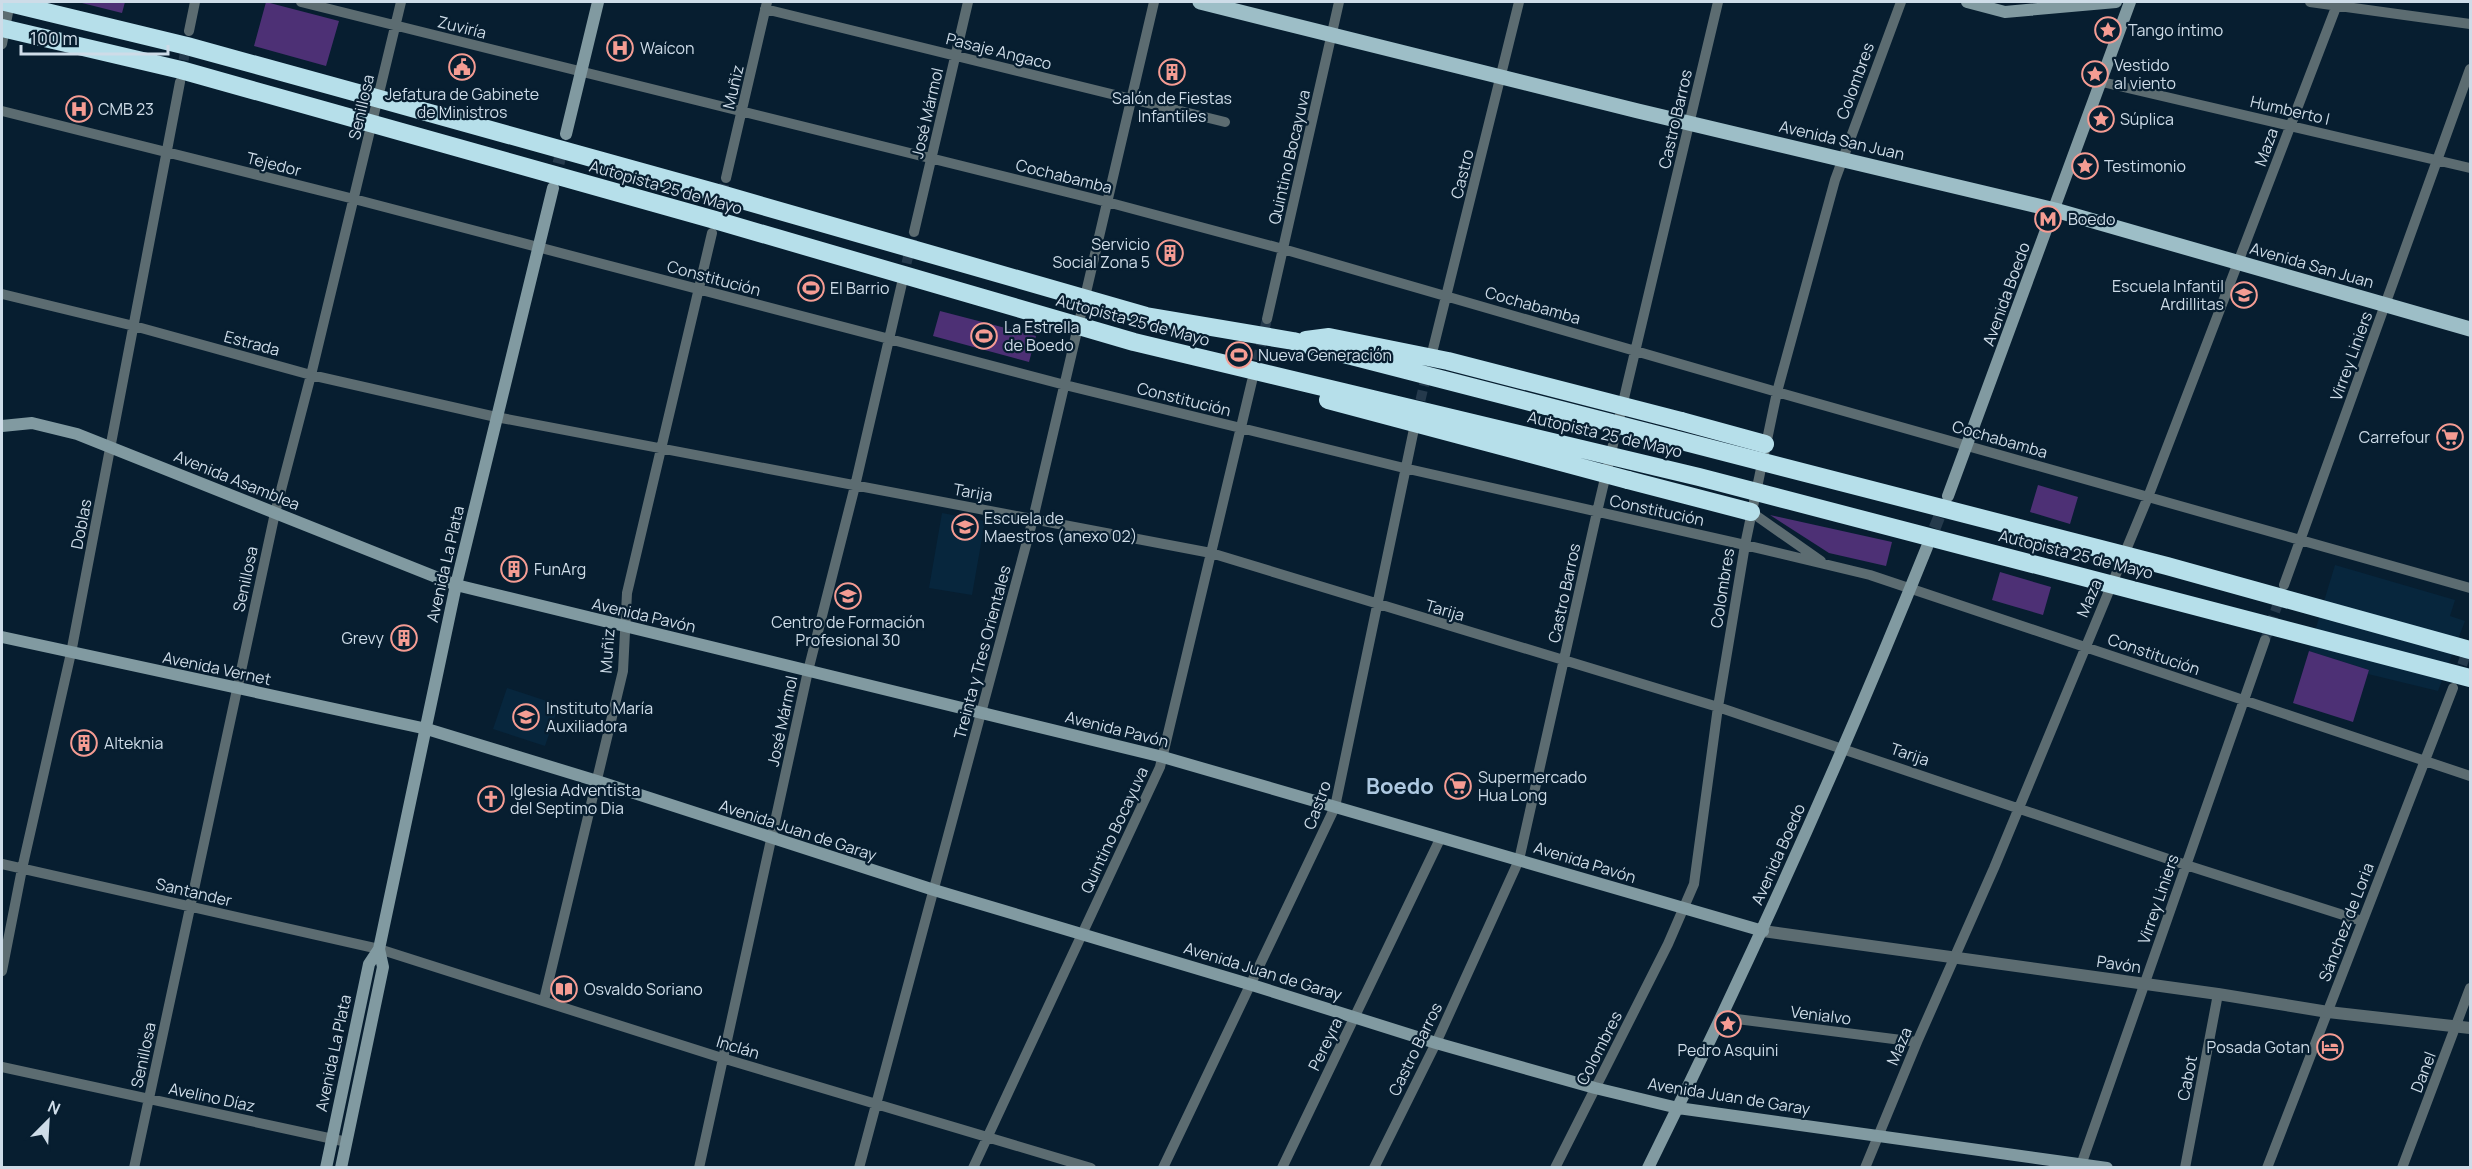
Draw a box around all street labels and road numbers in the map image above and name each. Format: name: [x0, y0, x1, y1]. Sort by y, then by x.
street label: Zuviría: [435, 10, 489, 44]
street label: Pasaje Angaco: [944, 27, 1054, 75]
street label: Colombres: [1831, 39, 1879, 123]
street label: Muñiz: [717, 63, 749, 111]
street label: José Mármol: [906, 65, 948, 161]
street label: Castro Barros: [1653, 67, 1697, 171]
street label: Senillosa: [343, 72, 379, 142]
street label: Quintino Bocayuva: [1263, 88, 1315, 226]
street label: Humberto I: [2248, 90, 2332, 130]
street label: Avenida San Juan: [1777, 115, 1907, 165]
street label: Maza: [2249, 125, 2283, 169]
street label: Tejedor: [244, 147, 304, 181]
street label: Castro: [1445, 147, 1479, 201]
street label: Cochabamba: [1014, 153, 1114, 199]
street label: Autopista 25 de Mayo: [587, 155, 745, 219]
street label: Avenida San Juan: [2247, 237, 2377, 293]
street label: Avenida Boedo: [1977, 239, 2035, 349]
street label: Constitución: [665, 255, 763, 301]
street label: Cochabamba: [1483, 281, 1583, 329]
street label: Autopista 25 de Mayo: [1054, 289, 1212, 351]
street label: Virrey Liniers: [2325, 308, 2377, 404]
street label: Estrada: [222, 325, 282, 361]
street label: Constitución: [1135, 377, 1233, 421]
street label: Autopista 25 de Mayo: [1525, 405, 1685, 463]
street label: Cochabamba: [1950, 415, 2050, 463]
street label: Avenida Asamblea: [171, 445, 303, 515]
street label: Tarija: [952, 478, 994, 506]
street label: Constitución: [1608, 489, 1706, 531]
street label: Doblas: [65, 497, 97, 551]
street label: Avenida La Plata: [421, 504, 469, 624]
street label: Autopista 25 de Mayo: [1997, 524, 2155, 584]
street label: Castro Barros: [1543, 541, 1585, 645]
street label: Senillosa: [227, 544, 263, 614]
street label: Colombres: [1705, 547, 1739, 629]
street label: Treinta y Tres Orientales: [948, 563, 1016, 741]
street label: Maza: [2071, 576, 2107, 620]
street label: Avenida Pavón: [590, 592, 698, 638]
street label: Tarija: [1423, 594, 1467, 626]
street label: Muñiz: [594, 628, 620, 674]
street label: Constitución: [2105, 628, 2203, 680]
street label: Avenida Vernet: [161, 646, 273, 690]
street label: José Mármol: [762, 673, 802, 769]
street label: Avenida Pavón: [1063, 706, 1171, 752]
street label: Tarija: [1888, 737, 1932, 771]
street label: Quintino Bocayuva: [1075, 763, 1153, 897]
street label: Castro: [1298, 778, 1336, 832]
street label: Avenida Juan de Garay: [717, 794, 880, 866]
street label: Avenida Boedo: [1746, 800, 1810, 908]
street label: Avenida Pavón: [1531, 836, 1639, 888]
street label: Virrey Liniers: [2132, 851, 2184, 947]
street label: Sánchez de Loria: [2313, 859, 2379, 985]
street label: Santander: [154, 873, 235, 911]
street label: Avenida Juan de Garay: [1181, 936, 1345, 1006]
street label: Pavón: [2095, 950, 2143, 978]
street label: Avenida La Plata: [310, 992, 356, 1114]
street label: Castro Barros: [1383, 999, 1447, 1099]
street label: Venialvo: [1789, 1000, 1853, 1030]
street label: Colombres: [1571, 1007, 1627, 1089]
street label: Pereyra: [1303, 1014, 1347, 1074]
street label: Senillosa: [125, 1020, 161, 1090]
street label: Maza: [1881, 1024, 1917, 1068]
street label: Inclán: [714, 1030, 762, 1064]
street label: Danel: [2405, 1048, 2441, 1096]
street label: Cabot: [2172, 1053, 2202, 1103]
street label: Avenida Juan de Garay: [1646, 1072, 1812, 1120]
street label: Avelino Díaz: [167, 1077, 257, 1117]

